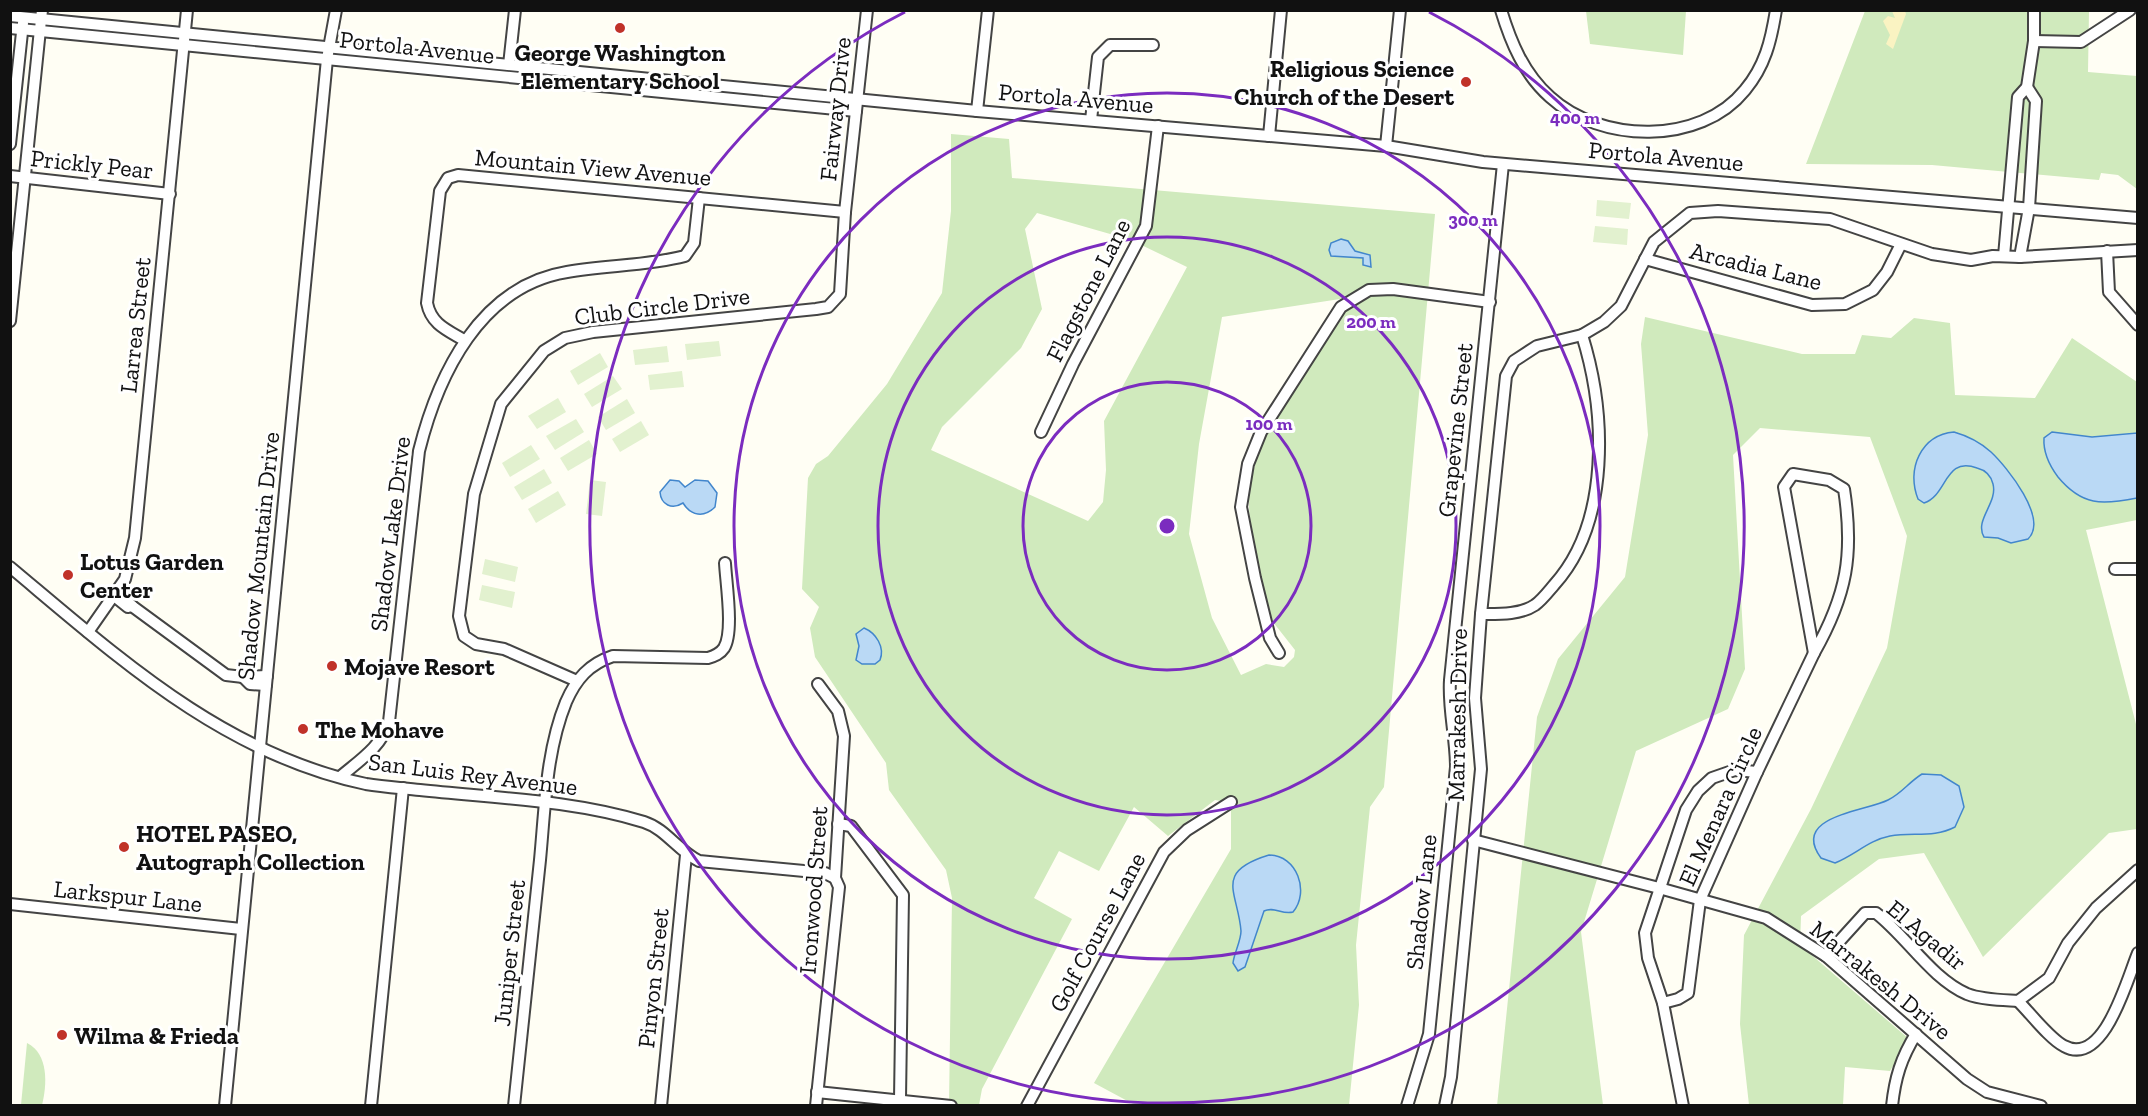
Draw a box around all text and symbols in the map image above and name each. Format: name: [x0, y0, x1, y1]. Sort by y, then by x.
marker: George Washington Elementary School: [613, 21, 627, 35]
street label: Portola Avenue: [338, 24, 496, 70]
street label: Fairway Drive: [813, 36, 857, 182]
place label: George Washington Elementary School: [515, 38, 725, 95]
place label: Religious Science Church of the Desert: [1234, 54, 1454, 111]
marker: Religious Science Church of the Desert: [1459, 75, 1473, 89]
street label: Portola Avenue: [997, 77, 1155, 119]
text: 400 m: [1550, 107, 1600, 129]
street label: Portola Avenue: [1587, 135, 1745, 177]
street label: Mountain View Avenue: [474, 142, 712, 192]
street label: Prickly Pear: [29, 143, 155, 185]
text: 300 m: [1448, 209, 1498, 231]
street label: Flagstone Lane: [1040, 214, 1136, 366]
street label: Arcadia Lane: [1687, 236, 1825, 296]
street label: Larrea Street: [113, 256, 157, 394]
street label: Club Circle Drive: [573, 281, 751, 331]
text: 200 m: [1346, 311, 1396, 333]
street label: Grapevine Street: [1431, 341, 1479, 519]
text: 100 m: [1245, 413, 1293, 435]
street label: Shadow Mountain Drive: [231, 430, 285, 682]
street label: Shadow Lake Drive: [364, 435, 416, 633]
centre of rings: [1157, 516, 1177, 536]
place label: Lotus Garden Center: [80, 547, 224, 604]
marker: Lotus Garden Center: [61, 568, 75, 582]
street label: Marrakesh Drive: [1441, 628, 1473, 802]
place label: Mojave Resort: [344, 652, 495, 681]
marker: Mojave Resort: [325, 659, 339, 673]
place label: The Mohave: [315, 715, 444, 744]
marker: The Mohave: [296, 722, 310, 736]
street label: El Menara Circle: [1672, 722, 1768, 890]
street label: San Luis Rey Avenue: [367, 747, 579, 801]
street label: Ironwood Street: [793, 805, 833, 975]
place label: HOTEL PASEO, Autograph Collection: [136, 819, 365, 876]
street label: Shadow Lane: [1399, 833, 1443, 971]
marker: HOTEL PASEO, Autograph Collection: [117, 840, 131, 854]
street label: Golf Course Lane: [1043, 847, 1151, 1017]
street label: Larkspur Lane: [52, 874, 204, 918]
street label: Juniper Street: [487, 878, 531, 1028]
street label: El Agadir: [1881, 893, 1973, 977]
street label: Pinyon Street: [631, 907, 675, 1049]
street label: Marrakesh Drive: [1805, 914, 1957, 1046]
place label: Wilma & Frieda: [74, 1021, 239, 1050]
marker: Wilma & Frieda: [55, 1028, 69, 1042]

